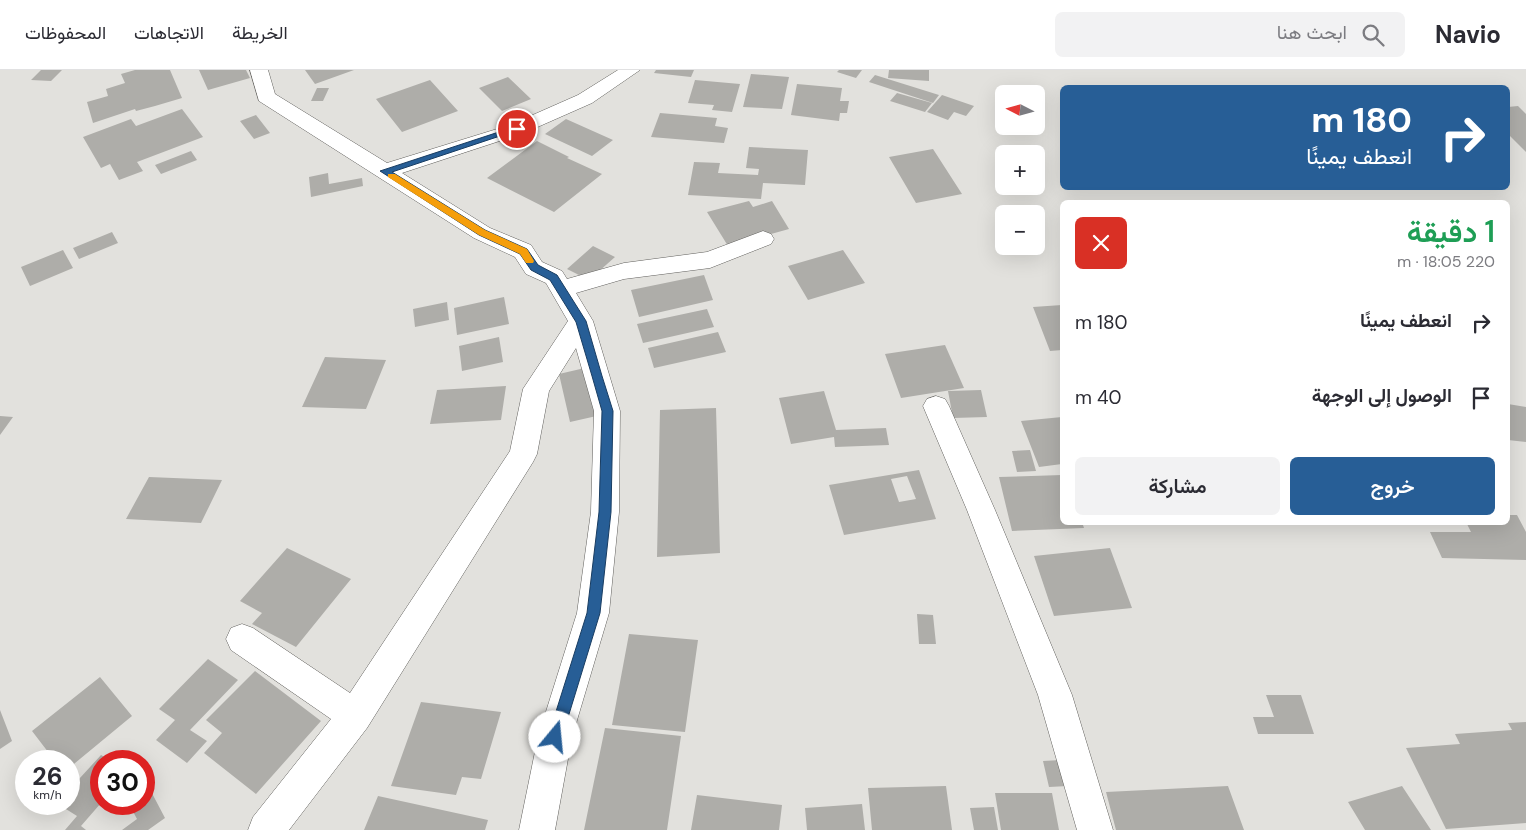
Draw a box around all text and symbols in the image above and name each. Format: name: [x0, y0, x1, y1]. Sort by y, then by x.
search box: [1055, 12, 1405, 57]
text: Navio: [1435, 19, 1501, 50]
text: ابحث هنا: [1277, 20, 1347, 45]
text: المحفوظات: [25, 21, 106, 45]
text: الاتجاهات: [134, 21, 204, 45]
text: الخريطة: [232, 21, 288, 45]
icon: search: [1359, 21, 1387, 49]
north arrow: [995, 85, 1045, 135]
map controls: [995, 85, 1045, 255]
text: 180 m: [1311, 97, 1412, 143]
icon: right: [1430, 105, 1495, 170]
pin: [496, 108, 538, 150]
icon: arrive: [503, 115, 531, 143]
text: انعطف يمينًا: [1306, 142, 1412, 171]
button: +: [995, 145, 1045, 195]
button: −: [995, 205, 1045, 255]
text: 1 دقيقة: [1407, 212, 1495, 251]
button: close: [1075, 217, 1127, 269]
text: 220 m · 18:05: [1397, 251, 1495, 272]
text: انعطف يمينًا: [1360, 308, 1452, 333]
icon: right: [1467, 309, 1495, 337]
text: 180 m: [1075, 310, 1127, 335]
text: الوصول إلى الوجهة: [1312, 383, 1452, 408]
icon: arrive: [1467, 384, 1495, 412]
text: 40 m: [1075, 385, 1122, 410]
button: مشاركة: [1075, 457, 1280, 515]
button: خروج: [1290, 457, 1495, 515]
position arrow: [528, 710, 580, 762]
speed limit sign: 30: [90, 750, 155, 815]
text: 26: [32, 760, 63, 793]
text: km/h: [33, 787, 62, 803]

